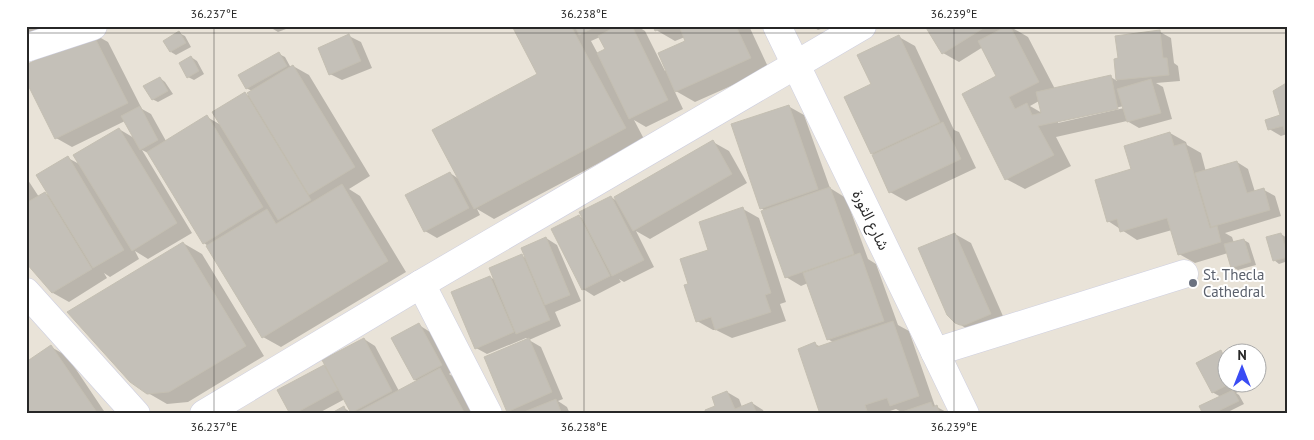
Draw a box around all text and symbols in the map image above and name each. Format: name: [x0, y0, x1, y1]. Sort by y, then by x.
text: 36.237°E: [191, 6, 237, 21]
text: 36.238°E: [561, 6, 607, 21]
text: 36.239°E: [931, 6, 977, 21]
street label: شارع الثورة: [846, 187, 894, 255]
place label: St. Thecla Cathedral: [1203, 265, 1265, 301]
marker: St. Thecla Cathedral: [1187, 277, 1199, 289]
north arrow: [1216, 342, 1266, 392]
text: N: [1237, 346, 1247, 364]
text: 36.237°E: [191, 419, 237, 434]
text: 36.238°E: [561, 419, 607, 434]
text: 36.239°E: [931, 419, 977, 434]

